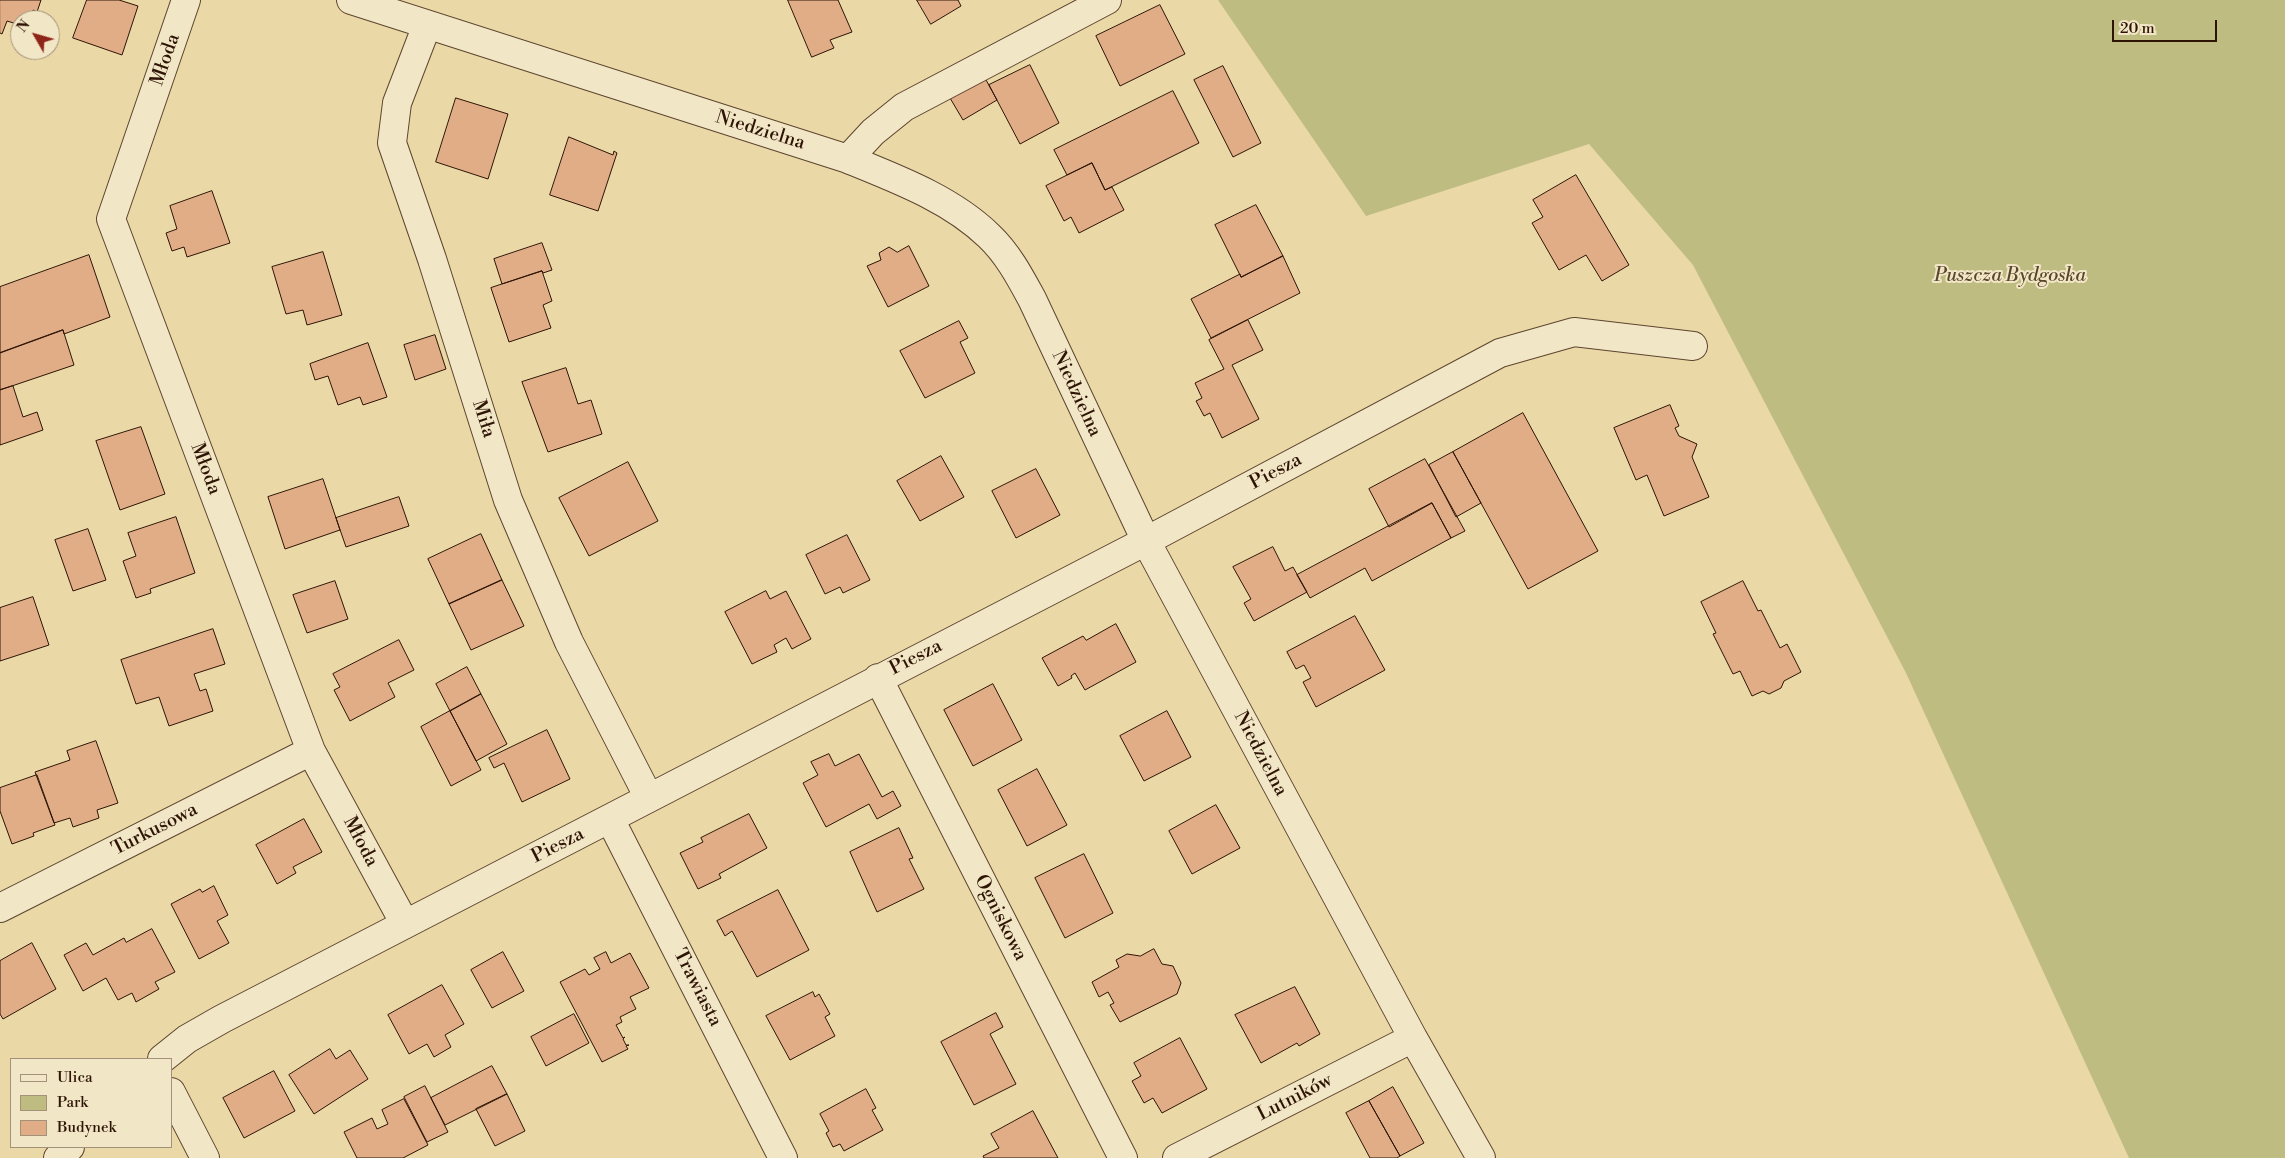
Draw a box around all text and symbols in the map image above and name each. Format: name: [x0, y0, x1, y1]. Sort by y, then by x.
north arrow: [10, 10, 60, 60]
scale bar: [2115, 10, 2220, 42]
text: N: [13, 16, 34, 36]
text: 20 m: [2120, 19, 2155, 38]
street label: Młoda: [147, 31, 185, 89]
street label: Niedzielna: [713, 107, 807, 155]
park label: Puszcza Bydgoska: [1934, 265, 2086, 287]
street label: Niedzielna: [1046, 347, 1106, 441]
street label: Miła: [466, 397, 500, 441]
street label: Młoda: [185, 440, 225, 498]
street label: Piesza: [1246, 449, 1306, 495]
street label: Piesza: [886, 635, 946, 681]
street label: Niedzielna: [1228, 708, 1292, 800]
street label: Turkusowa: [108, 799, 202, 861]
street label: Młoda: [337, 813, 383, 871]
street label: Piesza: [528, 823, 588, 869]
street label: Ogniskowa: [969, 871, 1031, 965]
street label: Trawiasta: [668, 945, 726, 1031]
legend: [10, 1058, 172, 1148]
text: Ulica: [57, 1068, 93, 1087]
street label: Lutników: [1254, 1069, 1336, 1127]
text: Park: [57, 1093, 88, 1112]
text: Budynek: [57, 1118, 116, 1137]

